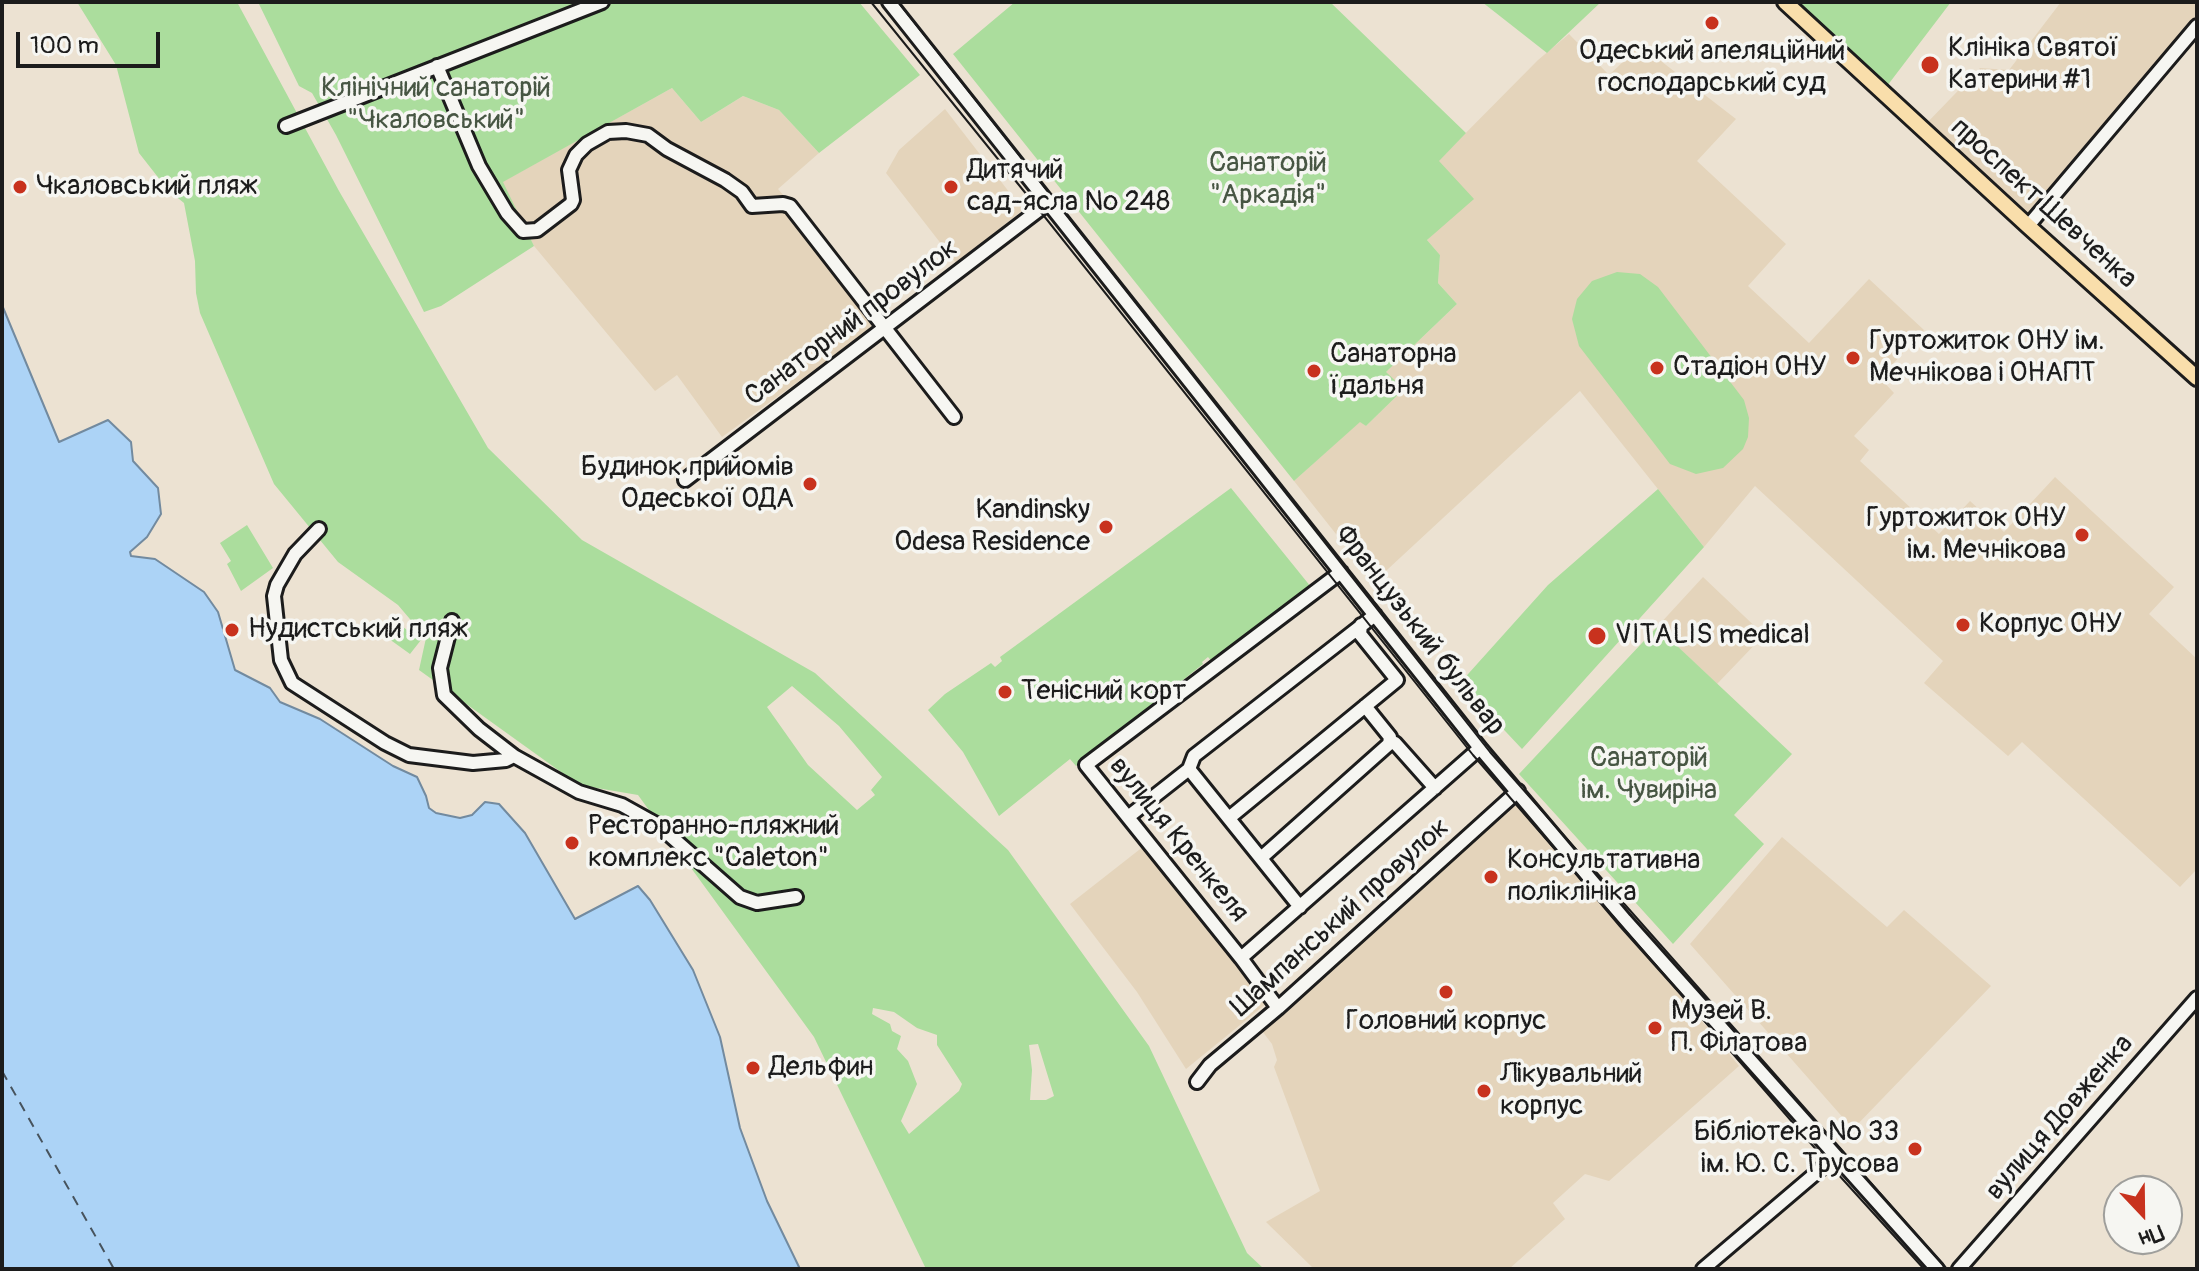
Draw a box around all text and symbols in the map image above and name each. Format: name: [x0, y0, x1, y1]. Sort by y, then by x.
marker: Одеський апеляційний господарський суд: [1703, 14, 1721, 32]
scale bar: [20, 16, 164, 66]
text: 100 m: [30, 31, 99, 60]
place label: Клініка Святої Катерини #1: [1948, 32, 2119, 98]
place label: Одеський апеляційний господарський суд: [1579, 35, 1845, 101]
marker: Клініка Святої Катерини #1: [1919, 54, 1941, 76]
park label: Клінічний санаторій "Чкаловський": [321, 72, 551, 138]
street label: проспект Шевченка: [1943, 111, 2143, 297]
park label: Санаторій "Аркадія": [1209, 147, 1327, 213]
place label: Дитячий сад-ясла № 248: [967, 154, 1170, 220]
place label: Чкаловський пляж: [36, 170, 257, 204]
marker: Чкаловський пляж: [11, 178, 29, 196]
marker: Дитячий сад-ясла № 248: [942, 178, 960, 196]
street label: Санаторний провулок: [739, 232, 965, 414]
place label: Гуртожиток ОНУ ім. Мечнікова і ОНАПТ: [1869, 325, 2105, 391]
place label: Санаторна їдальня: [1330, 338, 1457, 404]
marker: Гуртожиток ОНУ ім. Мечнікова і ОНАПТ: [1844, 349, 1862, 367]
place label: Стадіон ОНУ: [1673, 351, 1826, 385]
marker: Стадіон ОНУ: [1648, 359, 1666, 377]
marker: Санаторна їдальня: [1305, 362, 1323, 380]
place label: Будинок прийомів Одеської ОДА: [581, 451, 794, 517]
marker: Будинок прийомів Одеської ОДА: [801, 475, 819, 493]
place label: Kandinsky Odesa Residence: [894, 494, 1090, 560]
place label: Гуртожиток ОНУ ім. Мечнікова: [1866, 502, 2066, 568]
marker: Kandinsky Odesa Residence: [1097, 518, 1115, 536]
street label: Французький бульвар: [1327, 519, 1511, 743]
marker: Гуртожиток ОНУ ім. Мечнікова: [2073, 526, 2091, 544]
place label: Корпус ОНУ: [1979, 608, 2122, 642]
place label: Нудистський пляж: [248, 613, 468, 647]
marker: Корпус ОНУ: [1954, 616, 1972, 634]
place label: VITALIS medical: [1615, 619, 1810, 653]
marker: Нудистський пляж: [223, 621, 241, 639]
marker: VITALIS medical: [1586, 625, 1608, 647]
place label: Тенісний корт: [1021, 675, 1186, 709]
marker: Тенісний корт: [996, 683, 1014, 701]
park label: Санаторій ім. Чувиріна: [1581, 742, 1717, 808]
street label: вулиця Кренкеля: [1101, 751, 1255, 929]
place label: Ресторанно-пляжний комплекс "Caleton": [588, 810, 840, 876]
street label: Шампанський провулок: [1225, 811, 1457, 1025]
marker: Ресторанно-пляжний комплекс "Caleton": [563, 834, 581, 852]
place label: Консультативна поліклініка: [1507, 844, 1700, 910]
marker: Консультативна поліклініка: [1482, 868, 1500, 886]
marker: Головний корпус: [1437, 983, 1455, 1001]
place label: Музей В. П. Філатова: [1671, 995, 1807, 1061]
place label: Головний корпус: [1345, 1005, 1547, 1039]
marker: Музей В. П. Філатова: [1646, 1019, 1664, 1037]
street label: вулиця Довженка: [1979, 1028, 2141, 1208]
place label: Дельфин: [769, 1051, 873, 1085]
place label: Лікувальний корпус: [1500, 1058, 1642, 1124]
marker: Дельфин: [744, 1059, 762, 1077]
marker: Лікувальний корпус: [1475, 1082, 1493, 1100]
place label: Бібліотека № 33 ім. Ю. С. Трусова: [1694, 1116, 1899, 1182]
marker: Бібліотека № 33 ім. Ю. С. Трусова: [1906, 1140, 1924, 1158]
north arrow: [2103, 1175, 2183, 1255]
text: Пн: [2135, 1218, 2168, 1253]

